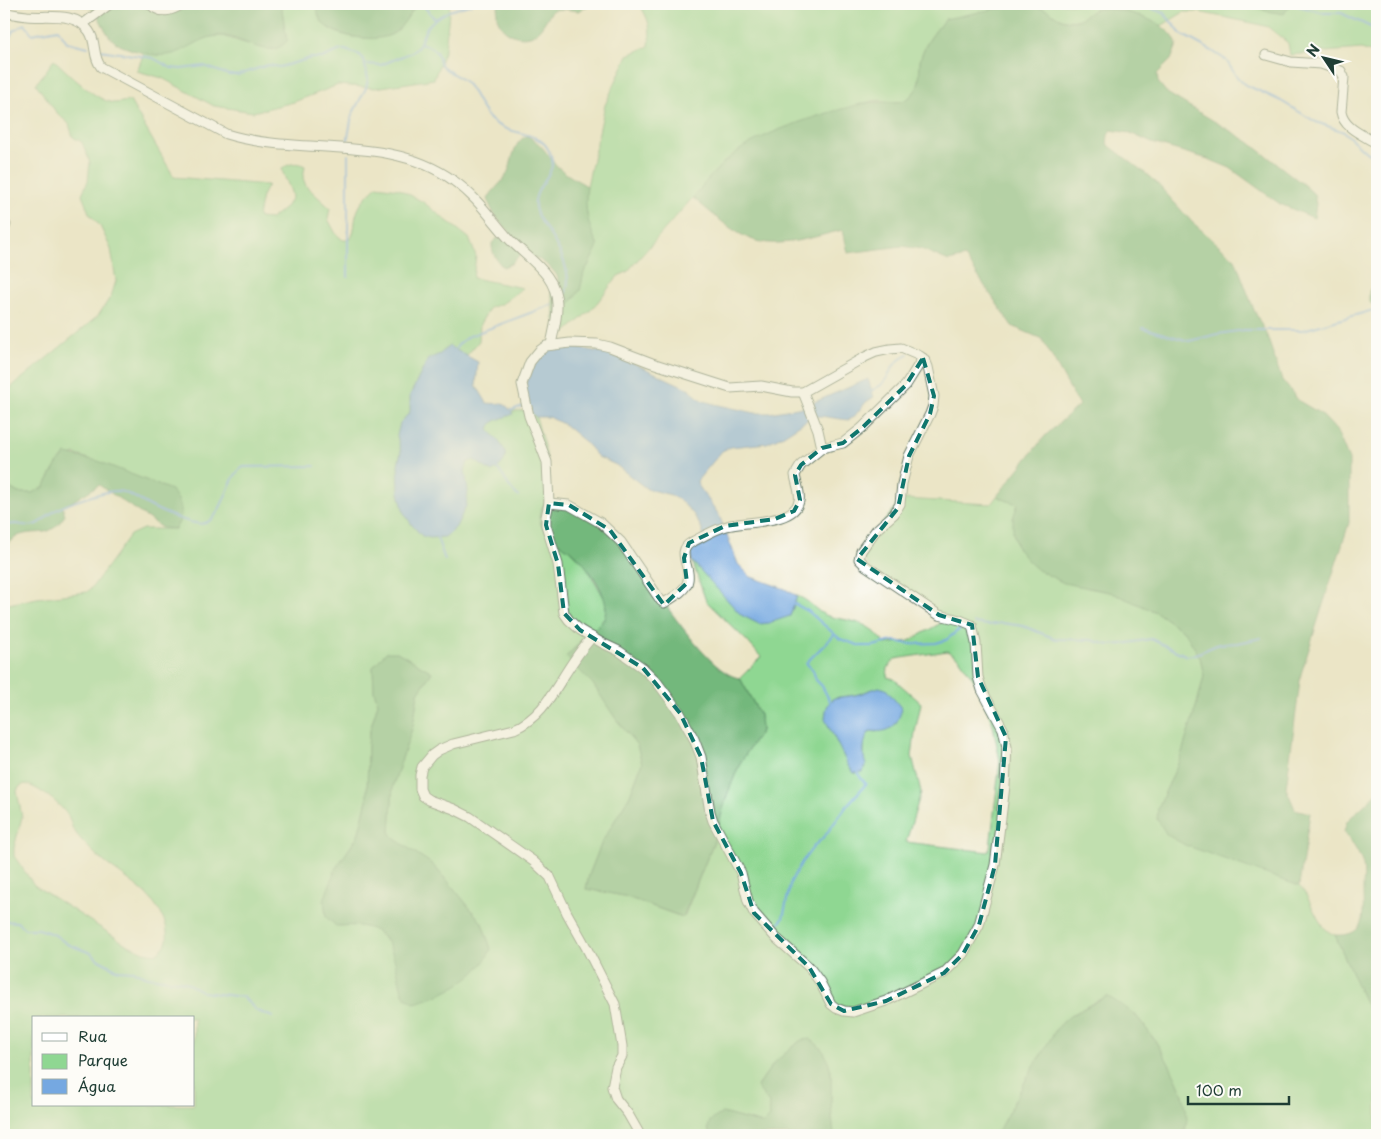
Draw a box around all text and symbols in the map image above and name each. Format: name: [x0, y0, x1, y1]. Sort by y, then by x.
north arrow: [1298, 32, 1348, 82]
text: N: [1301, 40, 1325, 61]
legend: [32, 1016, 195, 1106]
text: Rua: [78, 1024, 107, 1047]
text: Parque: [78, 1048, 128, 1071]
text: Água: [78, 1074, 116, 1097]
scale bar: [1188, 1074, 1290, 1106]
text: 100 m: [1196, 1078, 1242, 1101]

